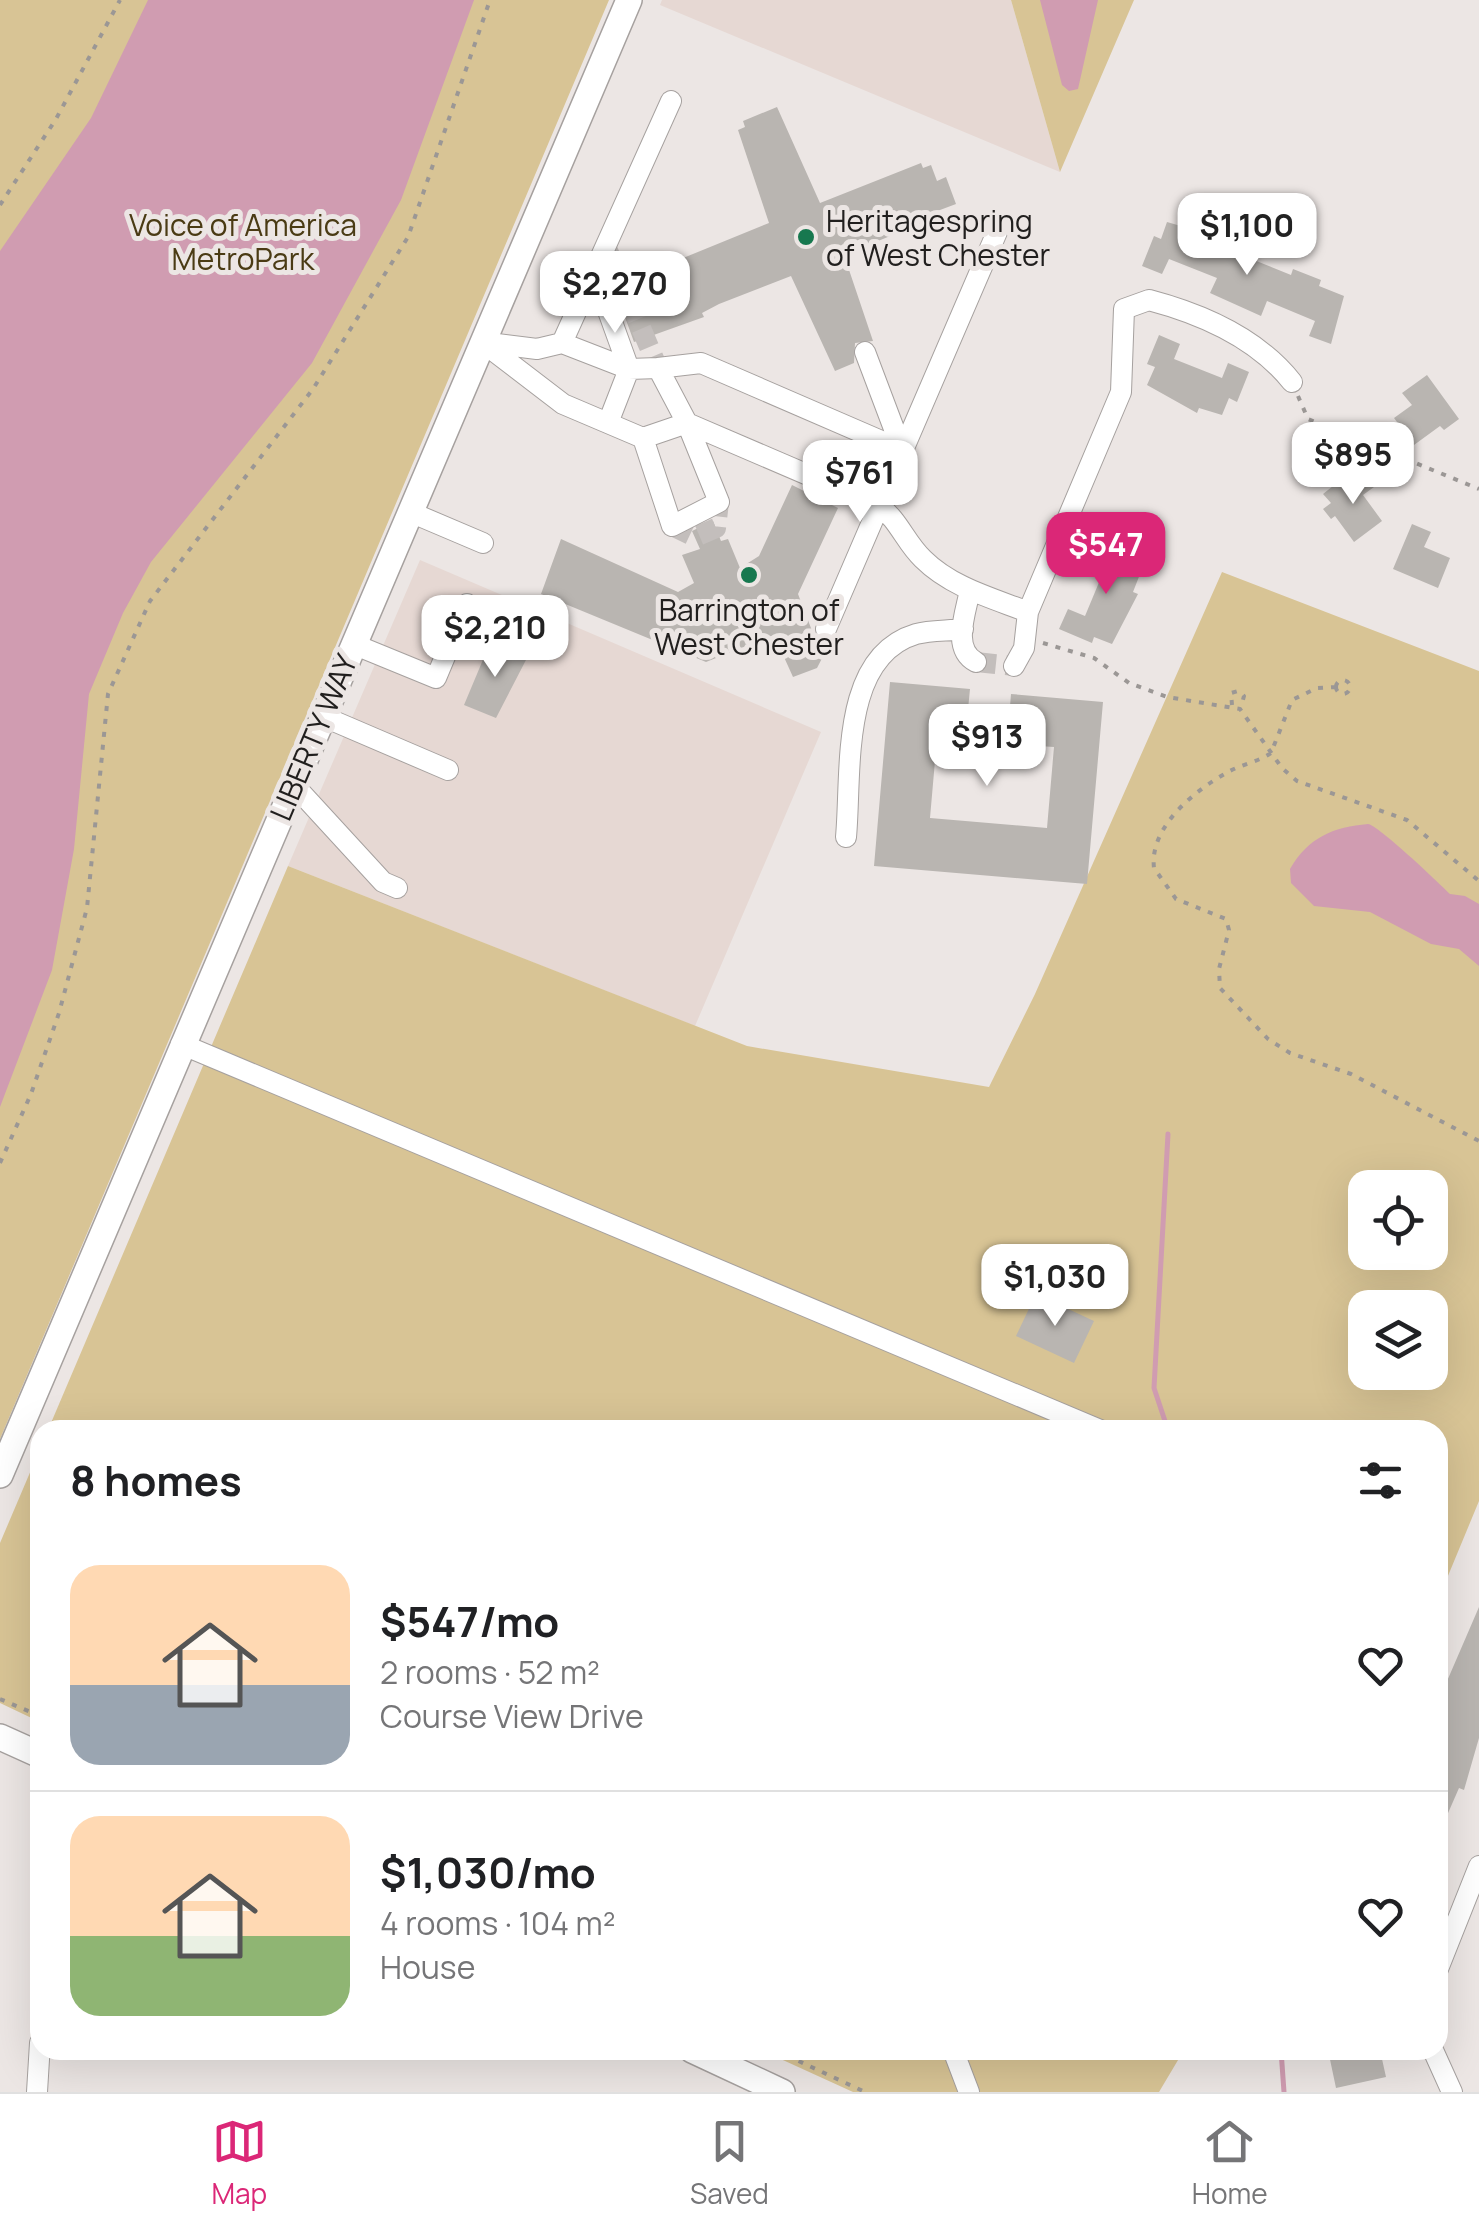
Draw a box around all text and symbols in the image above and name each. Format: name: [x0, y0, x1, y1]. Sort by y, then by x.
pin: $1,100: [1166, 193, 1328, 278]
place label: Heritagespring of West Chester: [826, 200, 1050, 275]
text: $1,100: [1200, 203, 1294, 247]
park label: Voice of America MetroPark: [129, 204, 357, 279]
marker: Heritagespring of West Chester: [795, 226, 817, 248]
pin: $2,270: [534, 251, 696, 336]
text: $2,270: [562, 261, 668, 305]
pin: $895: [1294, 422, 1412, 507]
text: $895: [1314, 432, 1392, 476]
pin: $761: [801, 440, 919, 525]
text: $761: [825, 450, 895, 494]
pin: $547: [1047, 512, 1165, 597]
text: $547: [1068, 522, 1144, 566]
marker: Barrington of West Chester: [738, 564, 760, 586]
place label: Barrington of West Chester: [654, 589, 844, 664]
pin: $2,210: [414, 595, 576, 680]
text: $2,210: [444, 605, 547, 649]
street label: LIBERTY WAY: [260, 647, 367, 826]
pin: $913: [928, 704, 1046, 789]
text: $913: [951, 714, 1023, 758]
map controls: [1348, 1170, 1448, 1390]
button: locate: [1348, 1170, 1448, 1270]
pin: $1,030: [974, 1244, 1136, 1329]
text: $1,030: [1003, 1254, 1107, 1298]
button: layers: [1348, 1290, 1448, 1390]
text: 8 homes: [70, 1451, 242, 1509]
icon: filters: [1353, 1453, 1408, 1508]
text: $547/mo: [380, 1592, 559, 1650]
icon: home: [150, 1605, 270, 1725]
icon: heart: [1353, 1638, 1408, 1693]
text: 2 rooms · 52 m²: [380, 1650, 600, 1694]
text: Course View Drive: [380, 1694, 644, 1738]
text: $1,030/mo: [380, 1843, 596, 1901]
icon: home: [150, 1856, 270, 1976]
icon: heart: [1353, 1889, 1408, 1944]
text: 4 rooms · 104 m²: [380, 1901, 616, 1945]
text: House: [380, 1945, 475, 1989]
tab: Map: [211, 2114, 267, 2212]
tab: Saved: [690, 2114, 769, 2212]
tab: Home: [1192, 2114, 1268, 2212]

